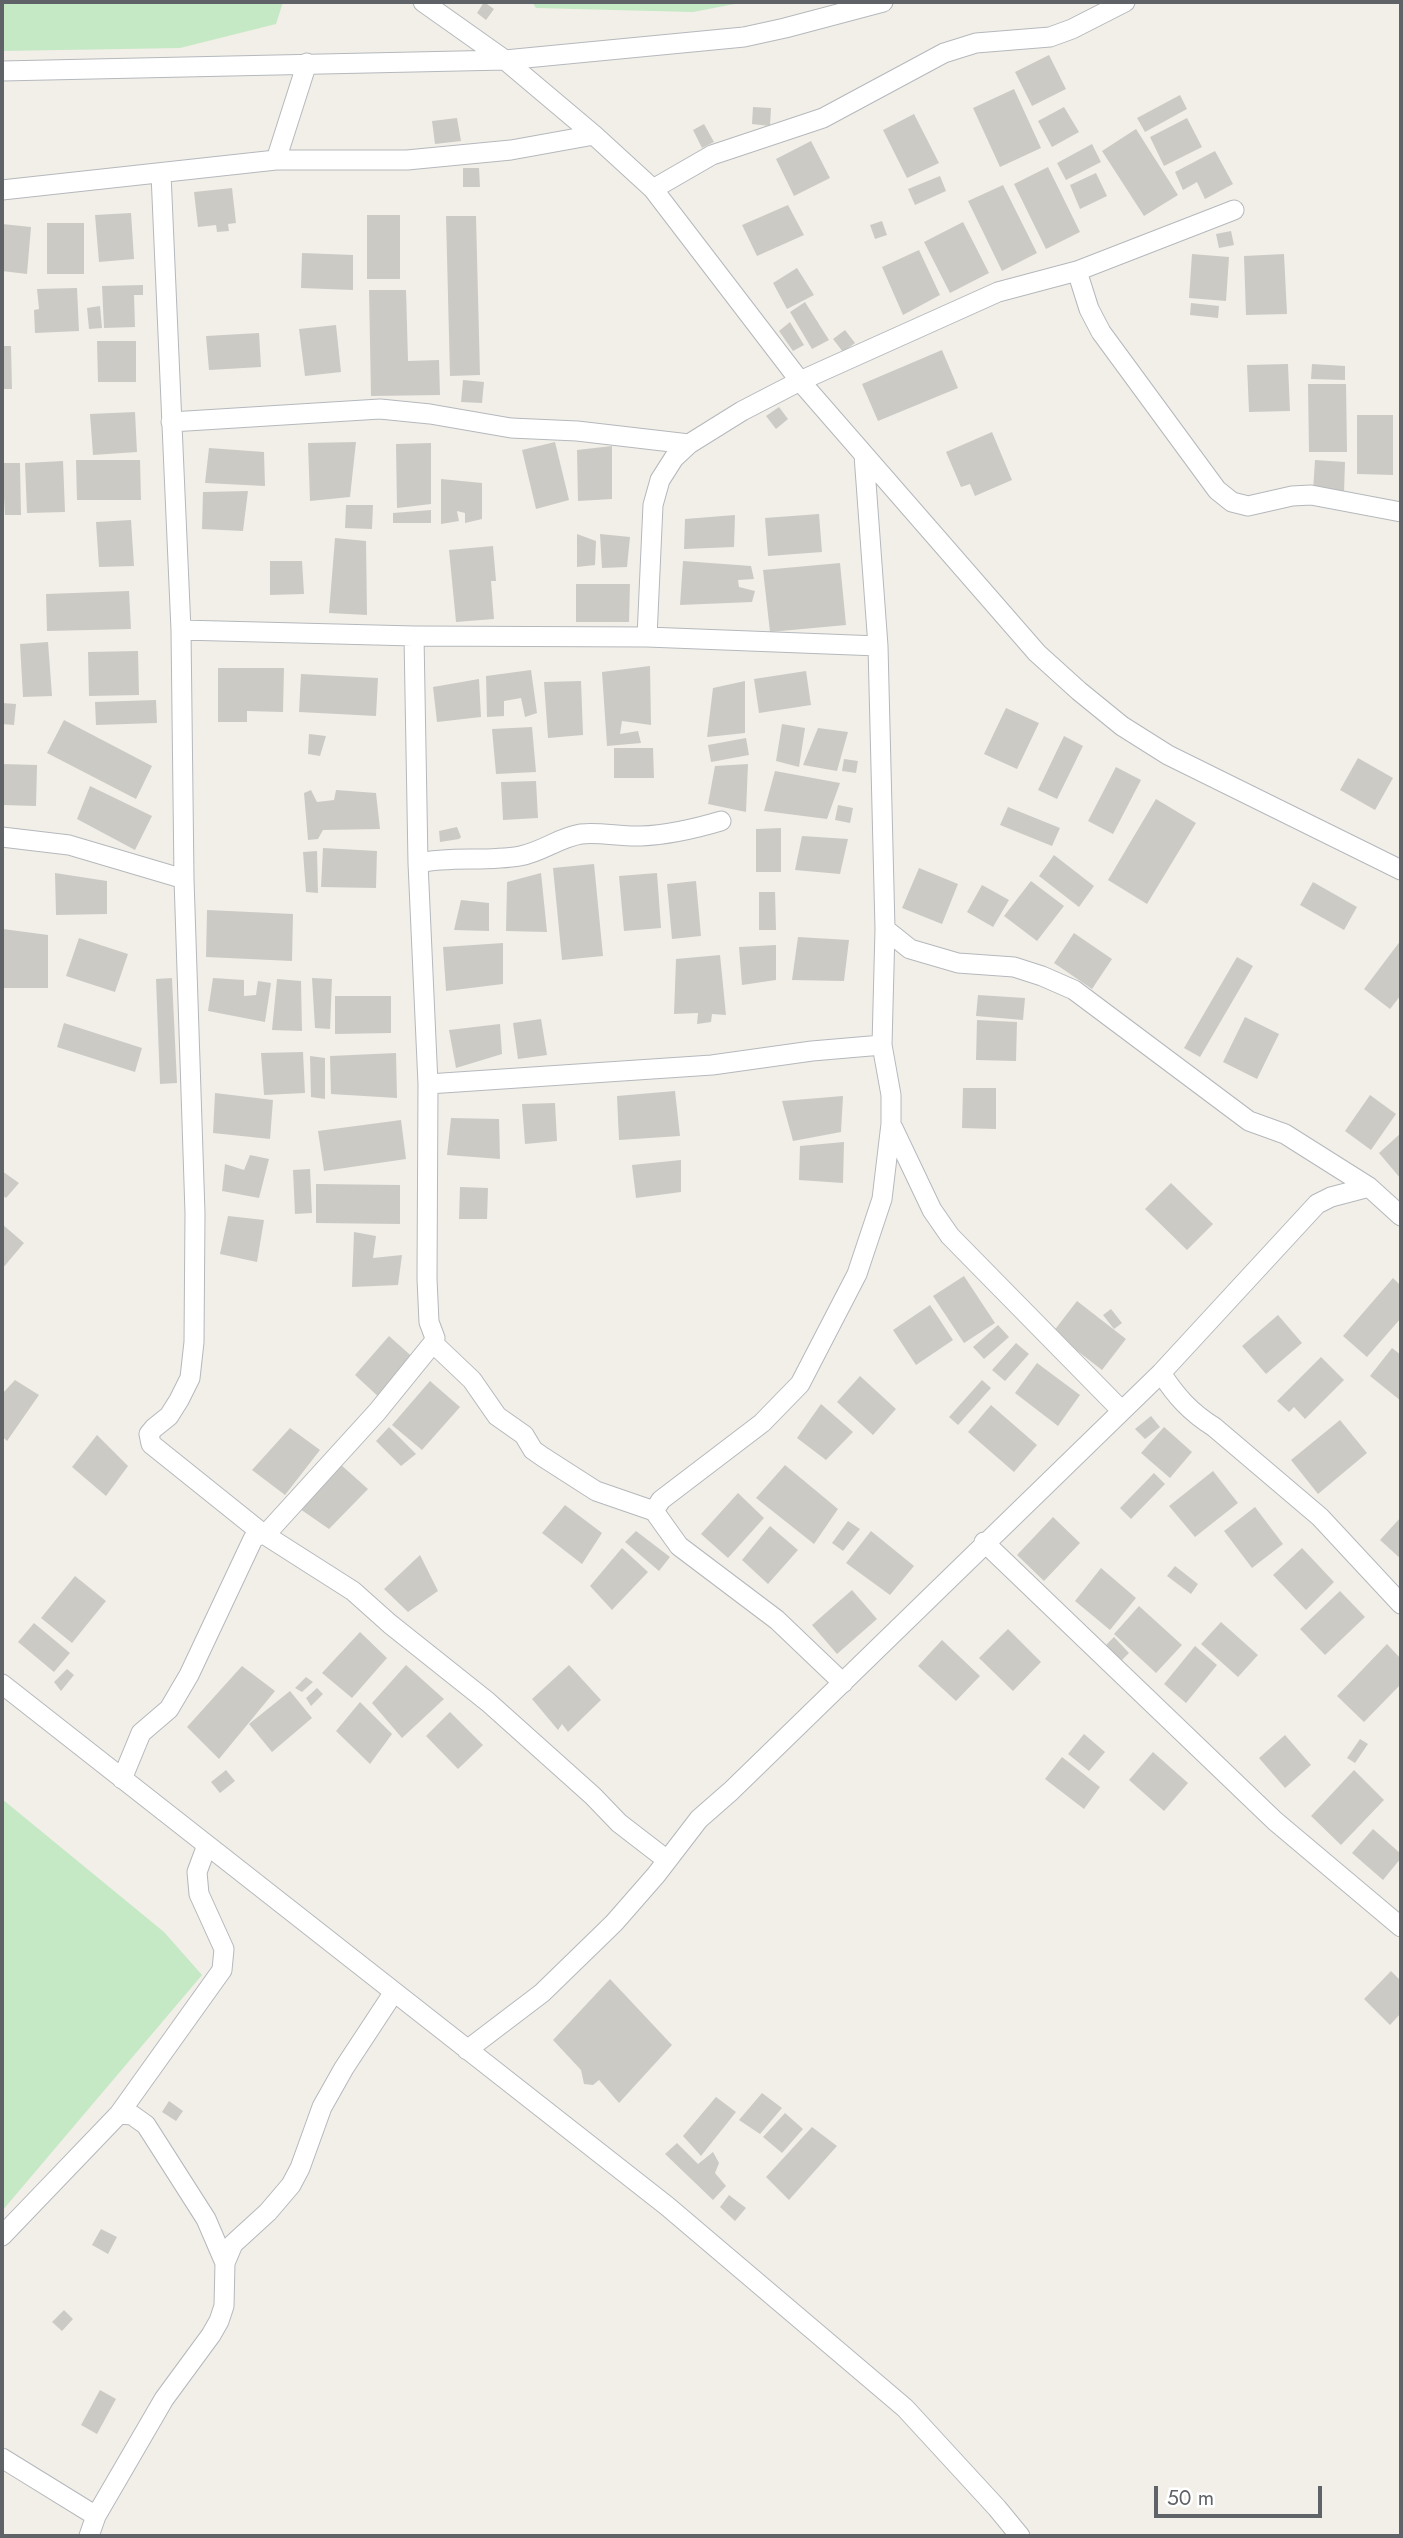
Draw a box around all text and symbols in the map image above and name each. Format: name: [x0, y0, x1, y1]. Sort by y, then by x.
scale bar: [1158, 2472, 1326, 2516]
text: 50 m: [1167, 2483, 1214, 2513]

